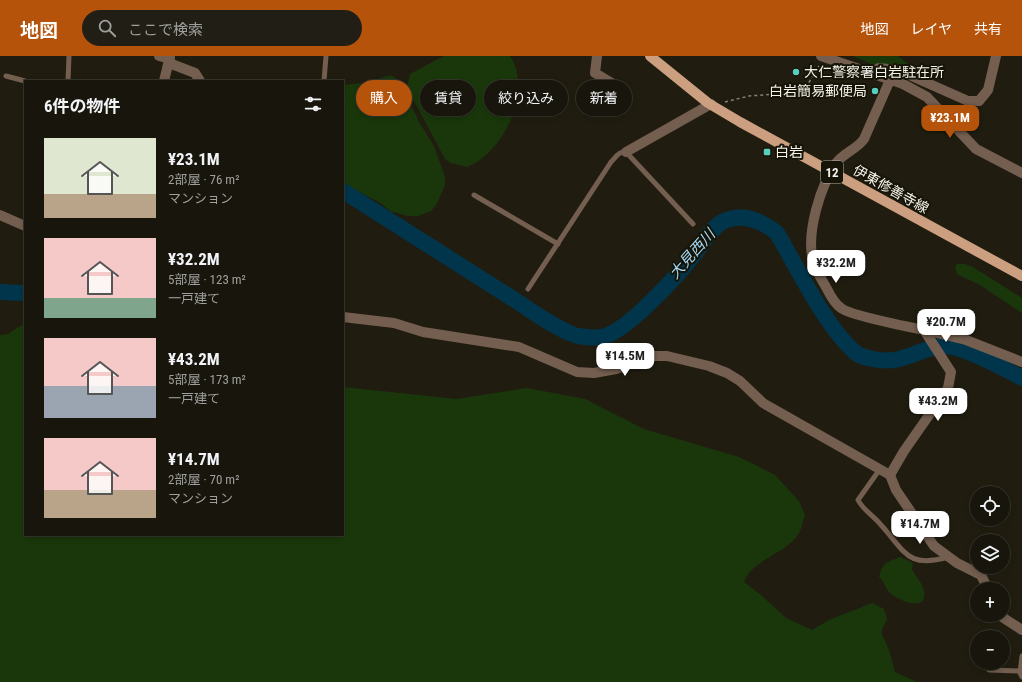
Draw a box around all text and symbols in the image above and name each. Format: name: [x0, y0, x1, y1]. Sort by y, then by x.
search box: [82, 10, 362, 46]
icon: search: [96, 17, 118, 39]
text: 地図: [20, 19, 58, 42]
text: ここで検索: [128, 21, 203, 39]
text: 地図: [860, 21, 888, 37]
text: レイヤ: [910, 21, 952, 37]
text: 共有: [974, 21, 1002, 37]
place label: 大仁警察署白岩駐在所: [804, 64, 944, 80]
marker: 大仁警察署白岩駐在所: [791, 67, 801, 77]
chip: 購入: [356, 80, 412, 116]
chip: 賃貸: [420, 80, 476, 116]
chip: 絞り込み: [484, 80, 568, 116]
chip: 新着: [576, 80, 632, 116]
place label: 白岩簡易郵便局: [769, 83, 867, 99]
marker: 白岩簡易郵便局: [870, 86, 880, 96]
icon: filters: [302, 93, 324, 115]
text: 6件の物件: [44, 96, 121, 116]
pin: ¥23.1M: [917, 105, 983, 139]
text: ¥23.1M: [930, 110, 970, 125]
place label: 白岩: [775, 144, 803, 160]
marker: 白岩: [762, 147, 772, 157]
text: ¥23.1M: [168, 149, 220, 169]
icon: home: [76, 154, 124, 202]
road number: 12: [821, 161, 843, 183]
street label: 伊東修善寺線: [850, 162, 932, 216]
text: 2部屋 · 76 m²: [168, 172, 239, 187]
text: マンション: [168, 191, 233, 206]
water label: 大見西川: [665, 224, 720, 282]
text: ¥32.2M: [168, 249, 220, 269]
pin: ¥32.2M: [803, 250, 869, 284]
icon: home: [76, 254, 124, 302]
text: ¥32.2M: [816, 255, 856, 270]
text: 5部屋 · 123 m²: [168, 272, 246, 287]
text: 一戸建て: [168, 291, 220, 306]
pin: ¥20.7M: [913, 309, 979, 343]
text: ¥20.7M: [926, 314, 966, 329]
pin: ¥14.5M: [592, 343, 658, 377]
text: ¥14.5M: [605, 348, 645, 363]
text: ¥43.2M: [168, 349, 220, 369]
icon: home: [76, 354, 124, 402]
text: 5部屋 · 173 m²: [168, 372, 246, 387]
pin: ¥43.2M: [905, 388, 971, 422]
text: 一戸建て: [168, 391, 220, 406]
text: ¥43.2M: [918, 393, 958, 408]
text: ¥14.7M: [168, 449, 220, 469]
icon: home: [76, 454, 124, 502]
text: 2部屋 · 70 m²: [168, 472, 239, 487]
map controls: [970, 486, 1010, 670]
button: locate: [970, 486, 1010, 526]
text: マンション: [168, 491, 233, 506]
pin: ¥14.7M: [887, 511, 953, 545]
text: ¥14.7M: [900, 516, 940, 531]
button: layers: [970, 534, 1010, 574]
button: +: [970, 582, 1010, 622]
button: −: [970, 630, 1010, 670]

